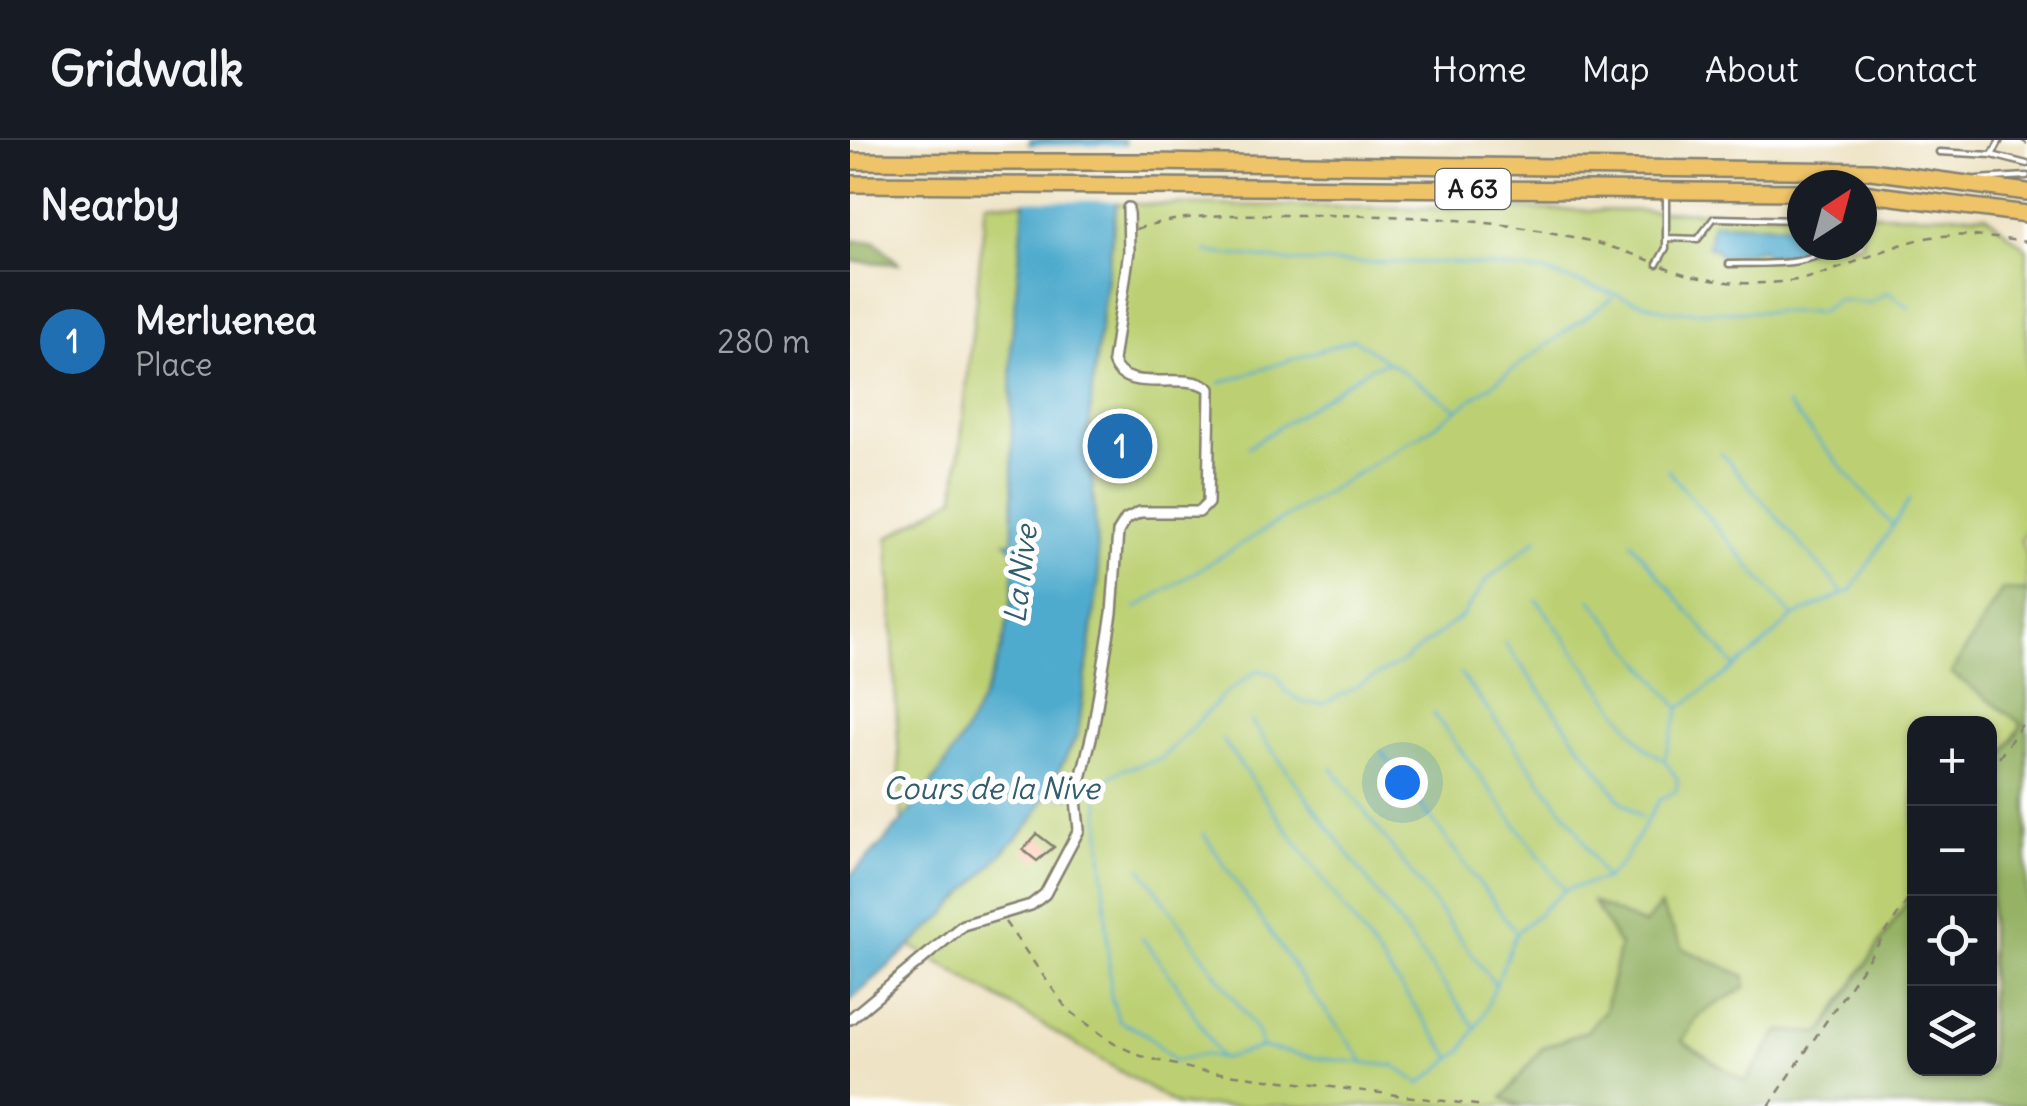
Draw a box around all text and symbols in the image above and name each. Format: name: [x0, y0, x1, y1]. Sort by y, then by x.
text: Gridwalk: [50, 39, 244, 99]
text: Home: [1432, 47, 1527, 91]
text: Map: [1582, 47, 1650, 91]
text: About: [1705, 47, 1798, 91]
text: Contact: [1853, 47, 1977, 91]
road number: A 63: [1436, 169, 1510, 209]
north arrow: [1787, 170, 1877, 260]
text: Nearby: [40, 179, 179, 231]
text: Merluenea: [135, 297, 317, 344]
text: 1: [66, 321, 79, 362]
text: 280 m: [717, 321, 810, 362]
text: Place: [135, 344, 212, 385]
pin: 1: [1088, 408, 1152, 484]
water label: La Nive: [995, 521, 1045, 625]
map controls: [1907, 716, 1997, 1076]
button: +: [1907, 716, 1997, 806]
your location: [1377, 757, 1428, 808]
water label: Cours de la Nive: [883, 769, 1101, 807]
button: −: [1907, 806, 1997, 896]
button: locate: [1907, 896, 1997, 986]
button: layers: [1907, 986, 1997, 1076]

